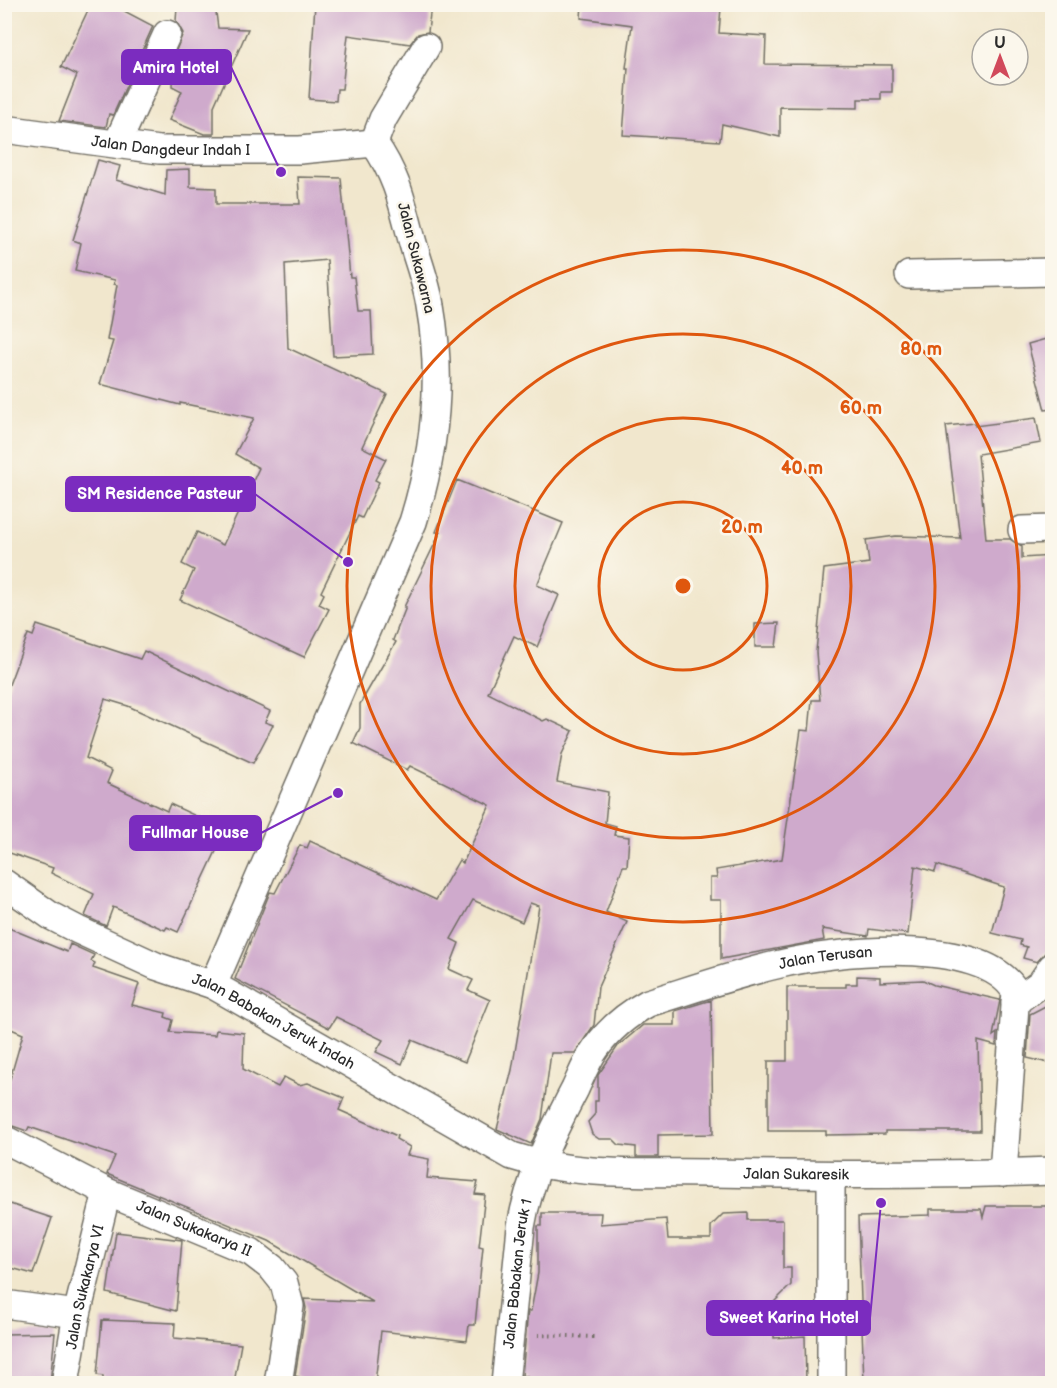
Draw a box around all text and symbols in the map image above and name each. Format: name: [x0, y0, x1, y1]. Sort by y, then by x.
north arrow: [970, 27, 1030, 87]
text: U: [994, 34, 1006, 53]
callout: Amira Hotel: [122, 50, 231, 84]
text: Amira Hotel: [132, 59, 219, 78]
street label: Jalan Dangdeur Indah I: [90, 131, 251, 160]
street label: Jalan Sukawarna: [393, 200, 439, 316]
text: 80 m: [900, 339, 942, 360]
text: 60 m: [840, 398, 882, 419]
text: 40 m: [781, 458, 823, 479]
callout: SM Residence Pasteur: [66, 477, 255, 511]
text: SM Residence Pasteur: [77, 485, 243, 504]
text: 20 m: [721, 517, 763, 538]
centre of rings: [673, 576, 693, 596]
callout: Fullmar House: [130, 816, 261, 850]
text: Fullmar House: [141, 824, 249, 843]
street label: Jalan Terusan: [777, 942, 873, 974]
street label: Jalan Babakan Jeruk Indah: [189, 969, 358, 1074]
street label: Jalan Sukaresik: [743, 1164, 850, 1184]
street label: Jalan Sukakarya II: [133, 1196, 255, 1261]
street label: Jalan Babakan Jeruk 1: [499, 1197, 536, 1350]
street label: Jalan Sukakarya VI: [62, 1222, 108, 1351]
callout: Sweet Karina Hotel: [707, 1301, 870, 1335]
text: Sweet Karina Hotel: [719, 1309, 859, 1328]

